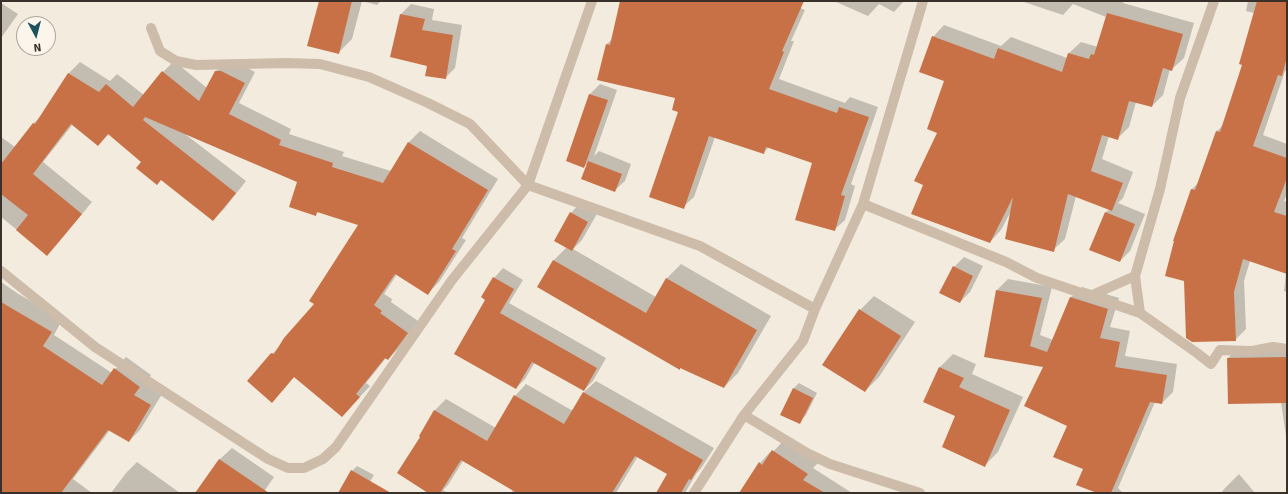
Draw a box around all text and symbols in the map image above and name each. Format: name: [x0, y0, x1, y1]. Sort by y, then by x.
north arrow: [16, 16, 56, 56]
text: N: [33, 40, 42, 54]

